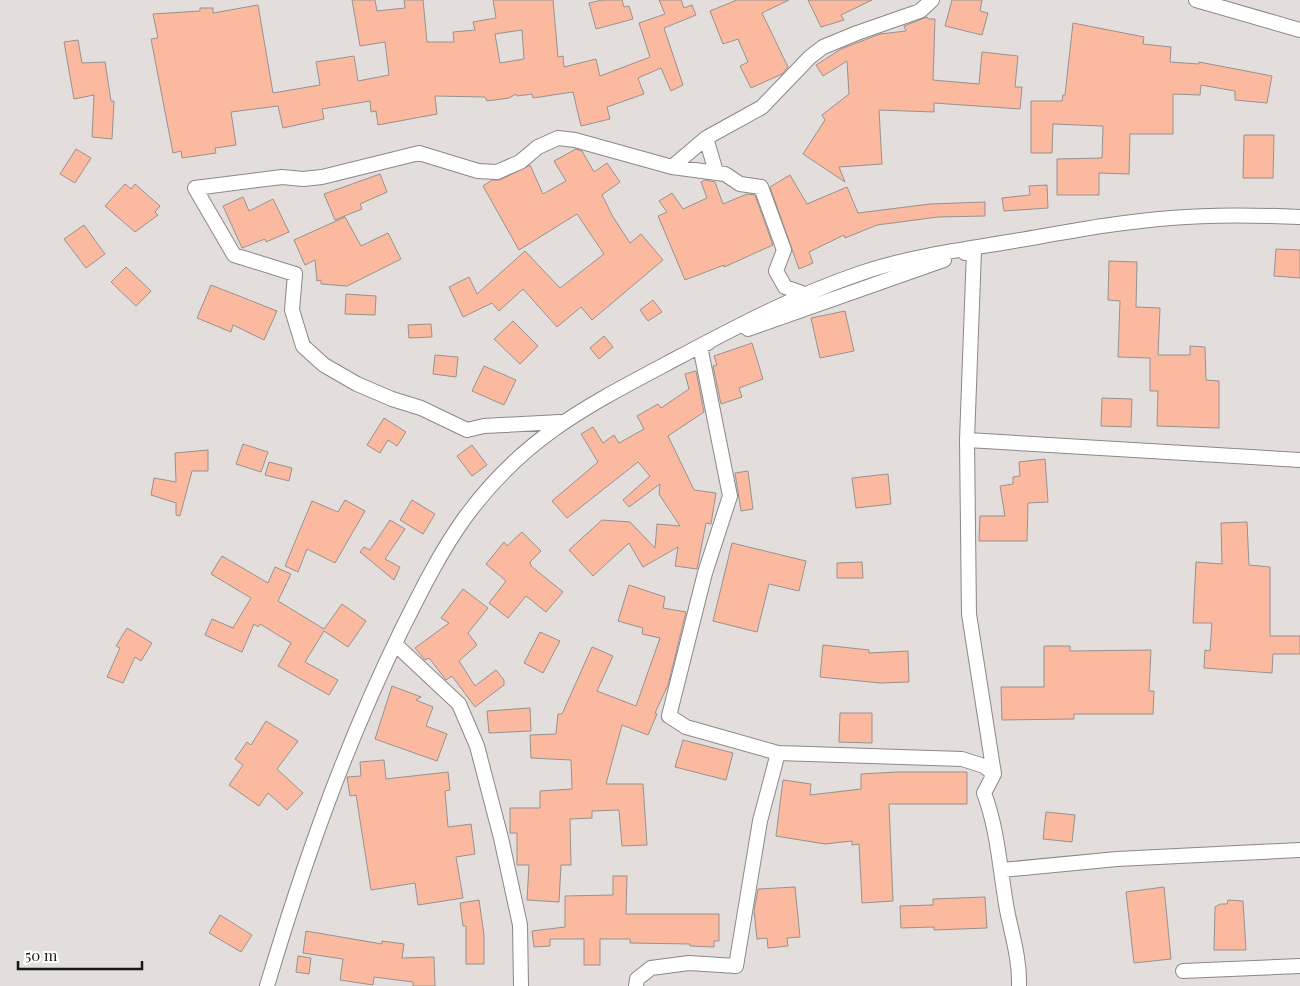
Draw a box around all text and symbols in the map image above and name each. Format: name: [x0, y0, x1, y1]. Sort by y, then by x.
scale bar: [18, 938, 141, 970]
text: 50 m: [25, 945, 58, 965]

